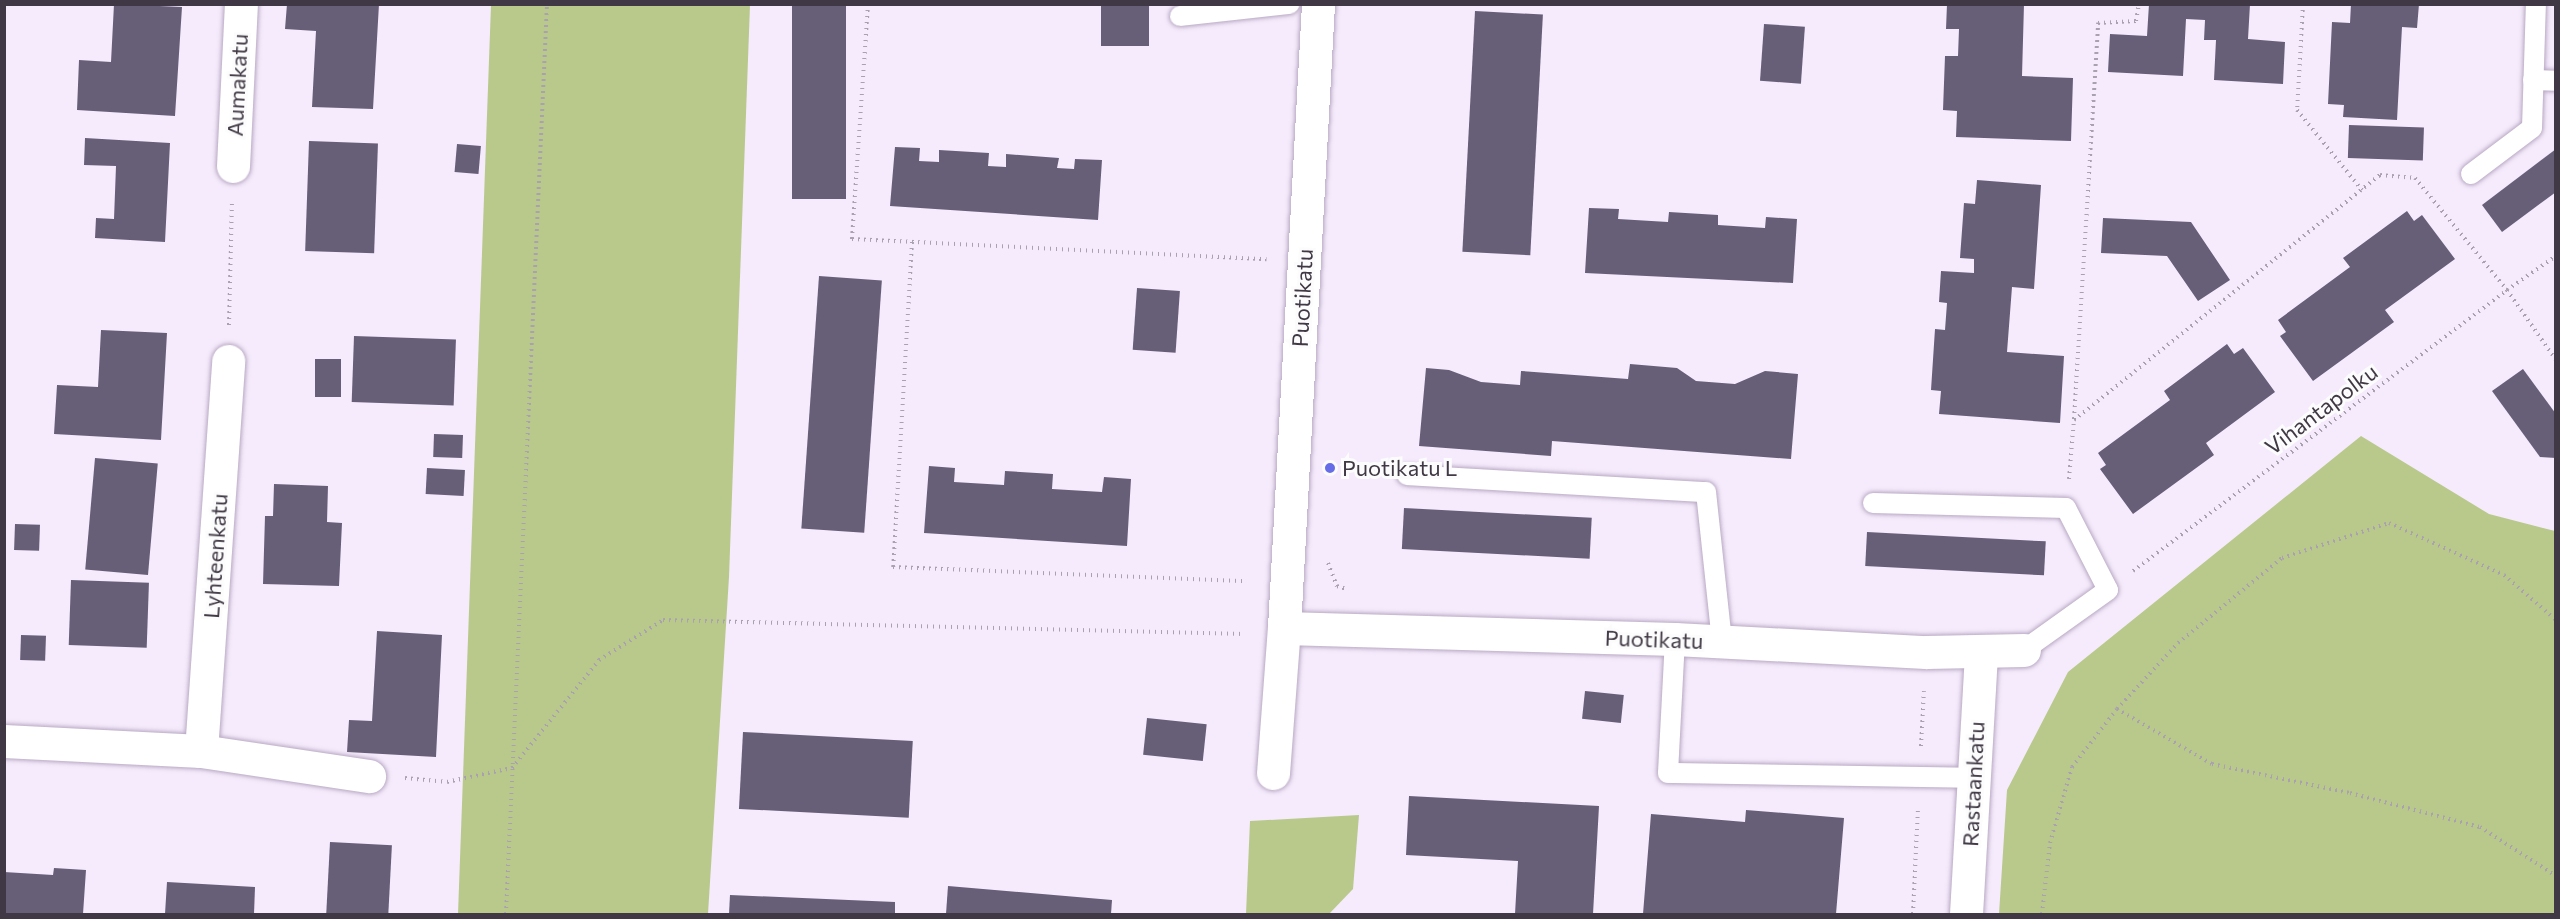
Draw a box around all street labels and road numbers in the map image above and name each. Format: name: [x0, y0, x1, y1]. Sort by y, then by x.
street label: Aumakatu: [221, 33, 253, 137]
street label: Puotikatu: [1286, 248, 1318, 348]
street label: Vihantapolku: [2260, 358, 2382, 460]
street label: Lyhteenkatu: [197, 493, 233, 619]
street label: Puotikatu: [1604, 624, 1704, 654]
street label: Rastaankatu: [1957, 721, 1989, 847]

